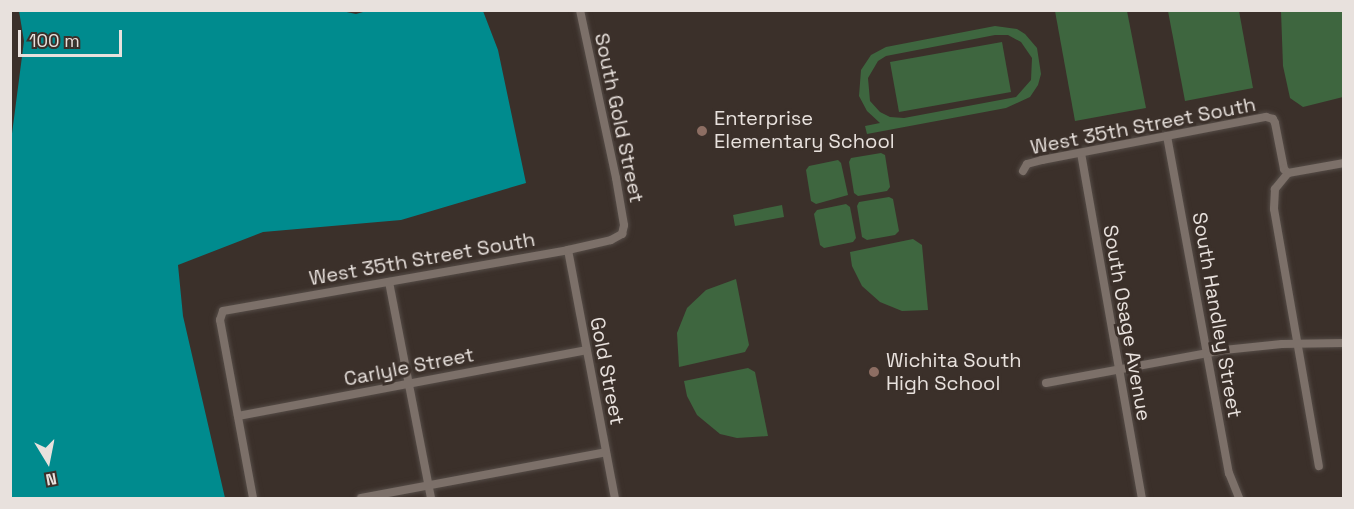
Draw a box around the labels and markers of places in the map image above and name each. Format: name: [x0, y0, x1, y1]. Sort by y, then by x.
place label: Enterprise Elementary School: [714, 107, 895, 154]
marker: Enterprise Elementary School: [695, 124, 709, 138]
place label: Wichita South High School: [886, 348, 1022, 395]
marker: Wichita South High School: [867, 365, 881, 379]

